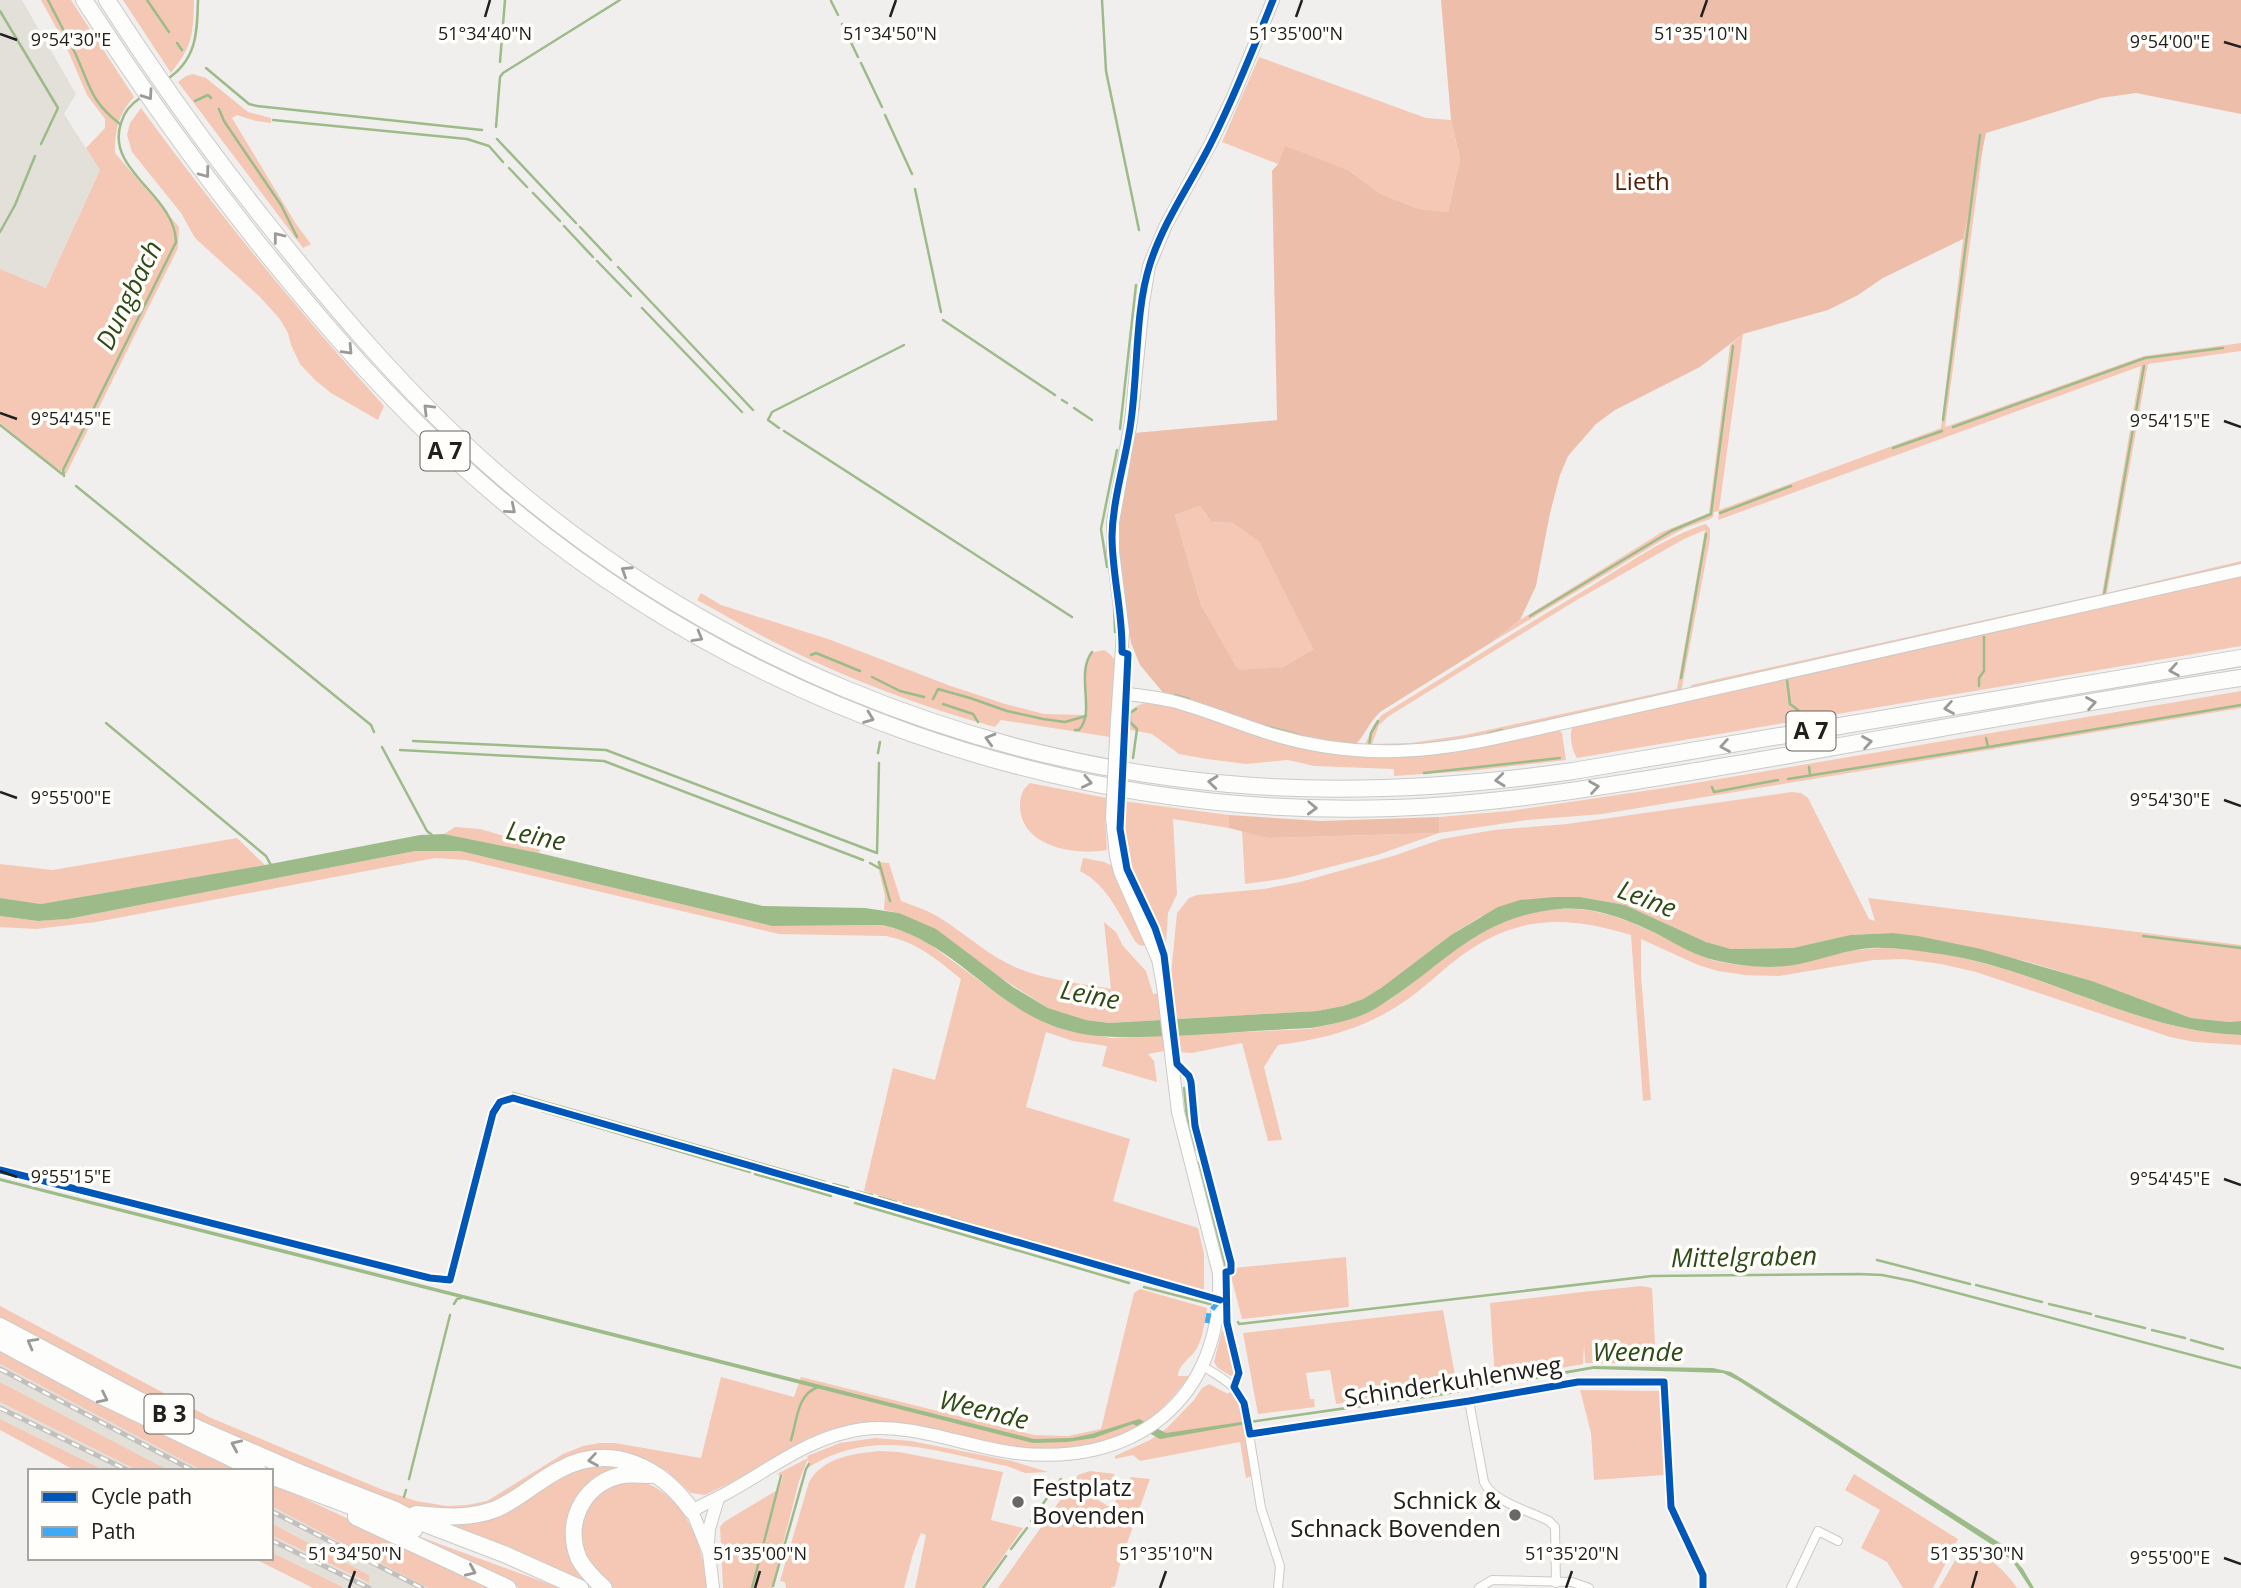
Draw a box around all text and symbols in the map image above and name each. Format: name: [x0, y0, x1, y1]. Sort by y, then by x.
text: 51°34'40"N: [438, 21, 532, 45]
text: 51°34'50"N: [843, 21, 937, 45]
text: 51°35'00"N: [1249, 21, 1343, 45]
text: 51°35'10"N: [1654, 21, 1748, 45]
text: 9°54'30"E: [31, 27, 111, 51]
text: 9°54'00"E: [2130, 29, 2210, 53]
one-way arrow: [140, 87, 152, 100]
park label: Lieth: [1614, 164, 1670, 197]
one-way arrow: [197, 166, 209, 178]
one-way arrow: [274, 233, 287, 245]
water label: Dungbach: [86, 234, 170, 355]
one-way arrow: [340, 342, 353, 355]
one-way arrow: [423, 404, 436, 417]
text: 9°54'45"E: [31, 406, 111, 430]
text: 9°54'15"E: [2130, 408, 2210, 432]
road number: A 7: [420, 432, 470, 471]
one-way arrow: [503, 500, 516, 513]
one-way arrow: [621, 566, 634, 579]
one-way arrow: [691, 629, 704, 642]
one-way arrow: [2168, 661, 2180, 676]
one-way arrow: [2085, 696, 2097, 711]
one-way arrow: [1944, 699, 1956, 714]
one-way arrow: [862, 710, 874, 724]
road number: A 7: [1786, 712, 1836, 750]
one-way arrow: [984, 733, 996, 748]
one-way arrow: [1861, 735, 1873, 750]
one-way arrow: [1719, 738, 1731, 753]
one-way arrow: [1495, 772, 1506, 787]
one-way arrow: [1081, 774, 1093, 789]
one-way arrow: [1207, 775, 1218, 790]
one-way arrow: [1588, 780, 1600, 795]
text: 9°55'00"E: [31, 785, 111, 809]
text: 9°54'30"E: [2130, 787, 2210, 811]
one-way arrow: [1308, 800, 1318, 816]
water label: Leine: [503, 811, 569, 859]
water label: Leine: [1613, 871, 1682, 926]
water label: Leine: [1057, 971, 1123, 1017]
text: 9°55'15"E: [31, 1164, 111, 1188]
text: 9°54'45"E: [2130, 1166, 2210, 1190]
water label: Mittelgraben: [1670, 1237, 1817, 1275]
water label: Weende: [1592, 1333, 1684, 1369]
one-way arrow: [27, 1338, 39, 1352]
street label: Schinderkuhlenweg: [1342, 1347, 1564, 1414]
water label: Weende: [936, 1381, 1033, 1438]
one-way arrow: [96, 1389, 108, 1403]
road number: B 3: [144, 1394, 194, 1434]
one-way arrow: [230, 1439, 243, 1453]
one-way arrow: [587, 1452, 599, 1467]
legend: [28, 1469, 273, 1560]
place label: Festplatz Bovenden: [1032, 1470, 1145, 1531]
text: Cycle path: [91, 1482, 192, 1510]
place label: Schnick & Schnack Bovenden: [1290, 1483, 1502, 1544]
marker: Festplatz Bovenden: [1010, 1494, 1026, 1510]
marker: Schnick & Schnack Bovenden: [1507, 1507, 1523, 1523]
text: Path: [91, 1517, 136, 1545]
text: 51°34'50"N: [308, 1541, 402, 1565]
text: 51°35'00"N: [713, 1541, 807, 1565]
text: 51°35'10"N: [1119, 1541, 1213, 1565]
text: 51°35'20"N: [1525, 1541, 1619, 1565]
text: 51°35'30"N: [1930, 1541, 2024, 1565]
text: 9°55'00"E: [2130, 1545, 2210, 1569]
one-way arrow: [464, 1563, 476, 1577]

